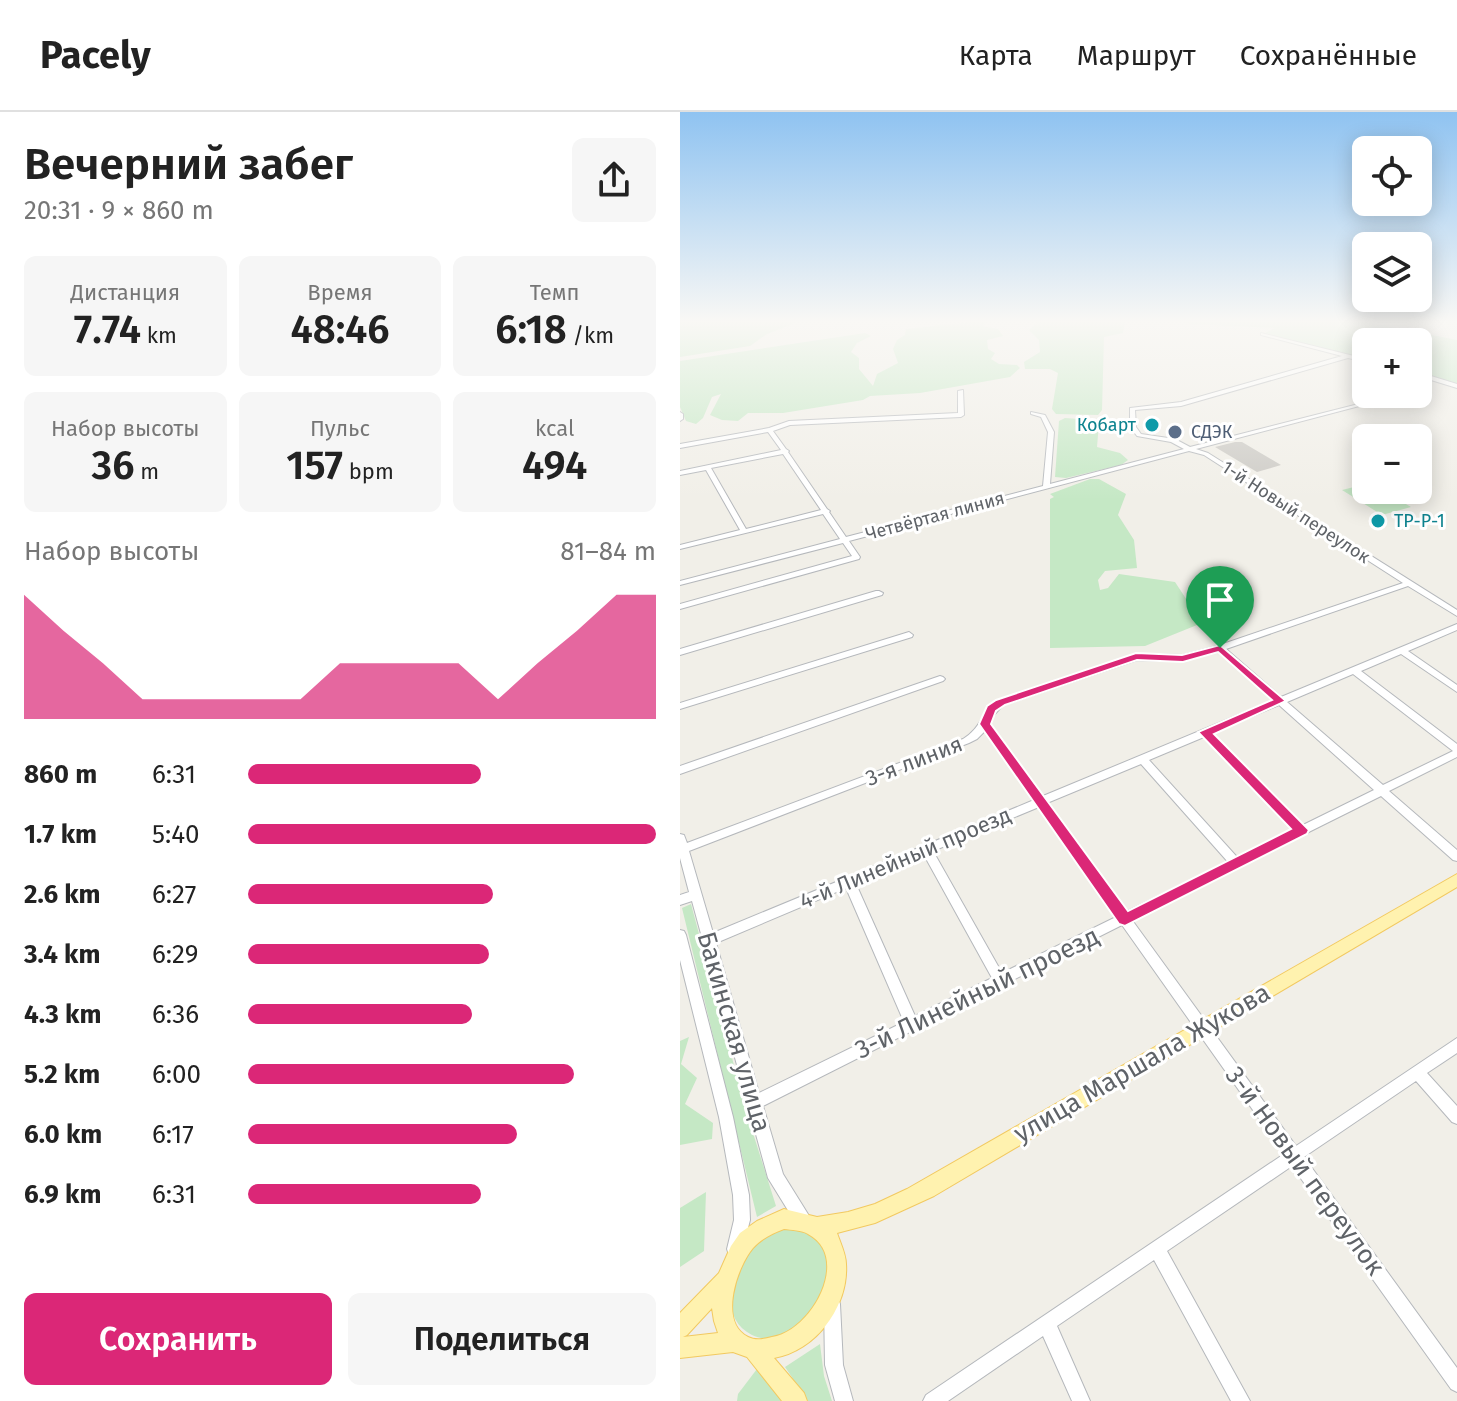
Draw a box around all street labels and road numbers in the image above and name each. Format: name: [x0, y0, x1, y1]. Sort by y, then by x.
street label: 1-й Новый переулок: [1218, 456, 1375, 568]
street label: Четвёртая линия: [863, 487, 1007, 545]
street label: 3-я линия: [862, 730, 966, 792]
street label: 4-й Линейный проезд: [795, 801, 1015, 915]
street label: 3-й Линейный проезд: [850, 920, 1104, 1066]
street label: Бакинская улица: [691, 928, 777, 1136]
street label: улица Маршала Жукова: [1008, 977, 1276, 1149]
street label: 3-й Новый переулок: [1219, 1061, 1391, 1282]

